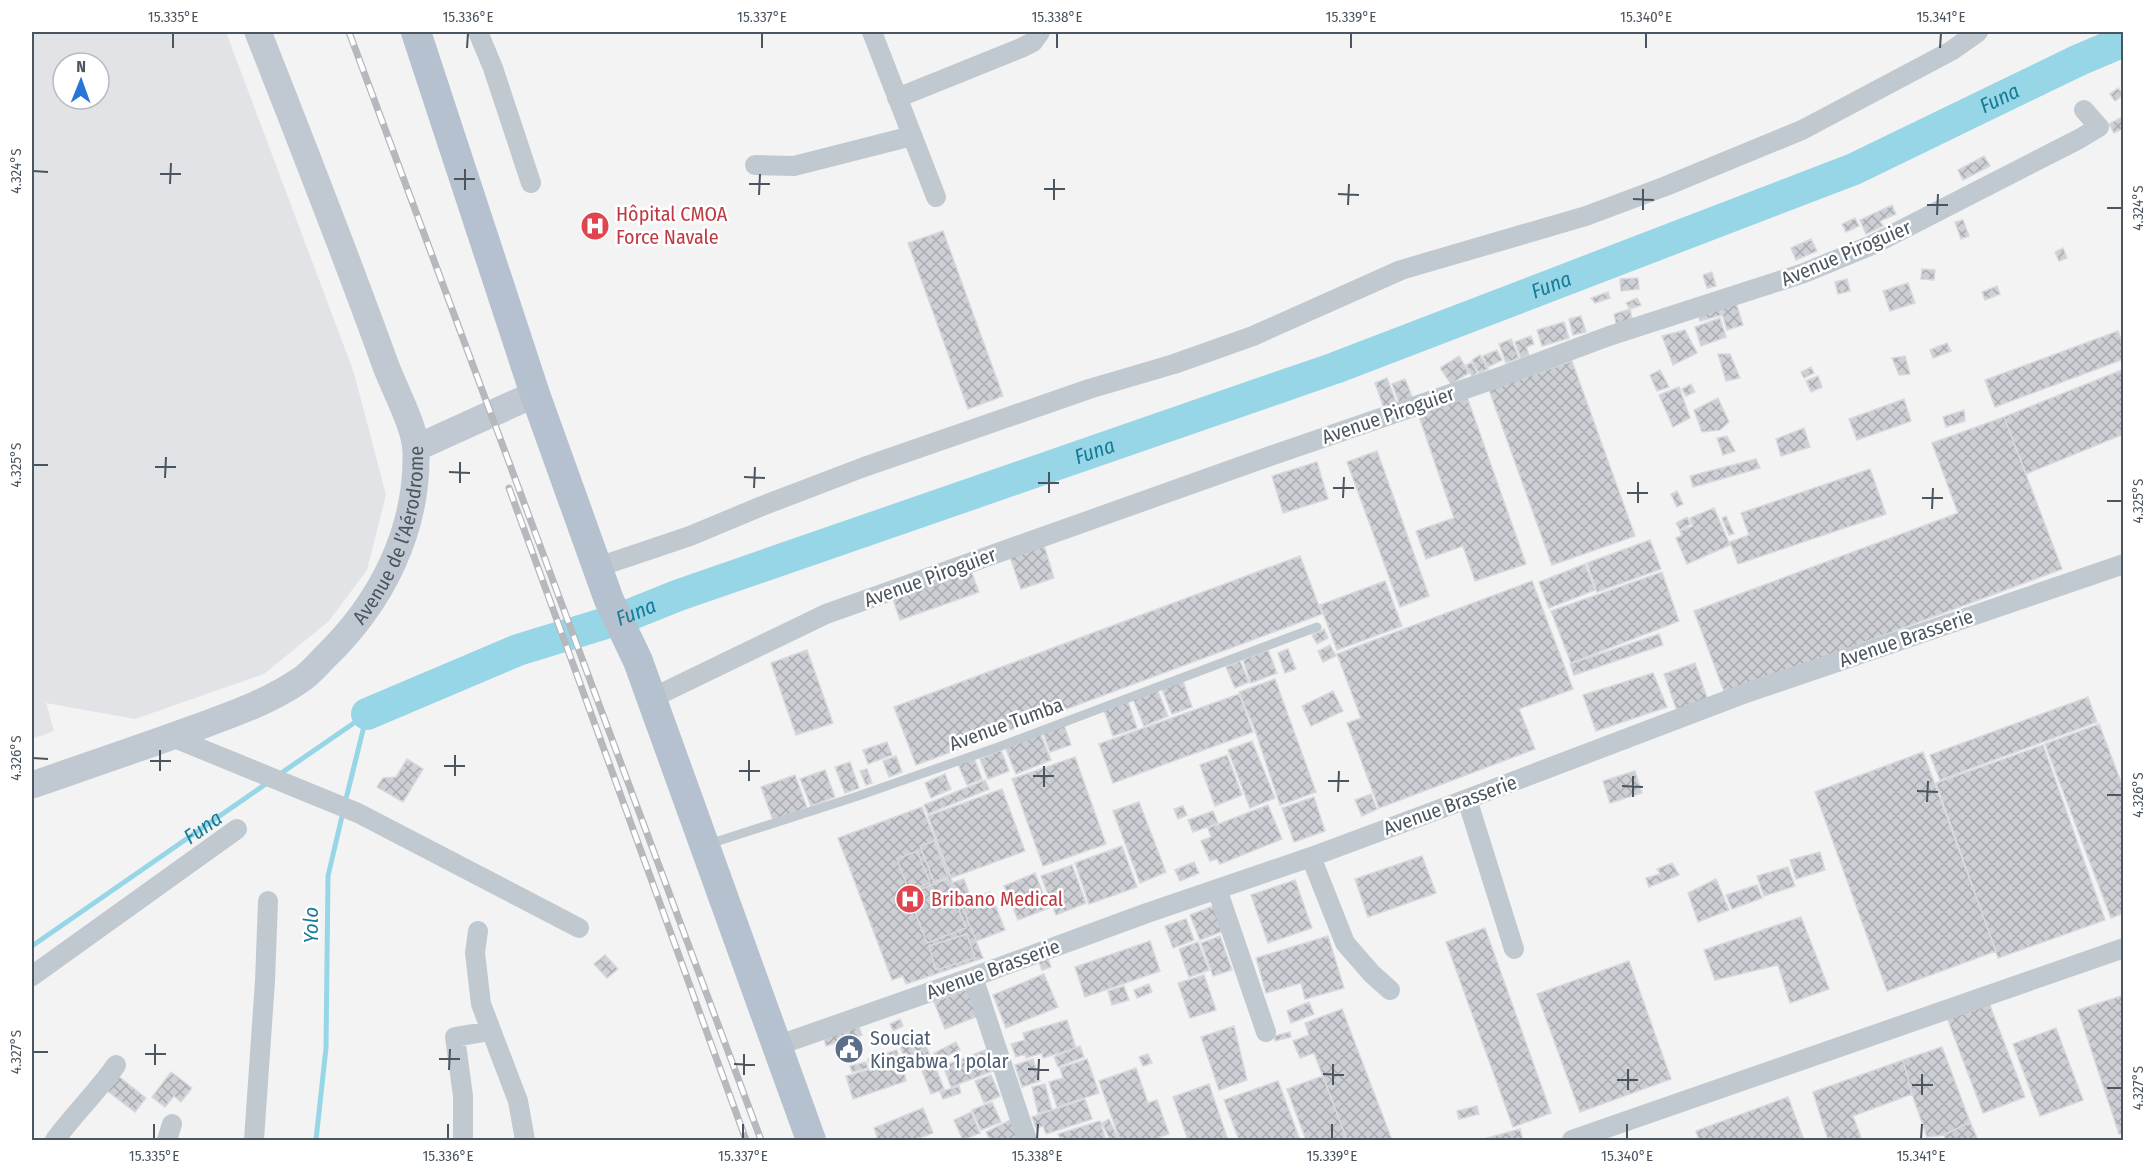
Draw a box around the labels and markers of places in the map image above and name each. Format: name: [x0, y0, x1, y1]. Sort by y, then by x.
place label: Hôpital CMOA Force Navale: [616, 202, 728, 249]
hospital icon: Hôpital CMOA Force Navale: [579, 210, 611, 242]
hospital icon: Bribano Medical: [894, 883, 926, 915]
place label: Bribano Medical: [931, 887, 1063, 911]
place label: Souciat Kingabwa 1 polar: [870, 1026, 1009, 1073]
public building icon: Souciat Kingabwa 1 polar: [833, 1033, 865, 1065]

